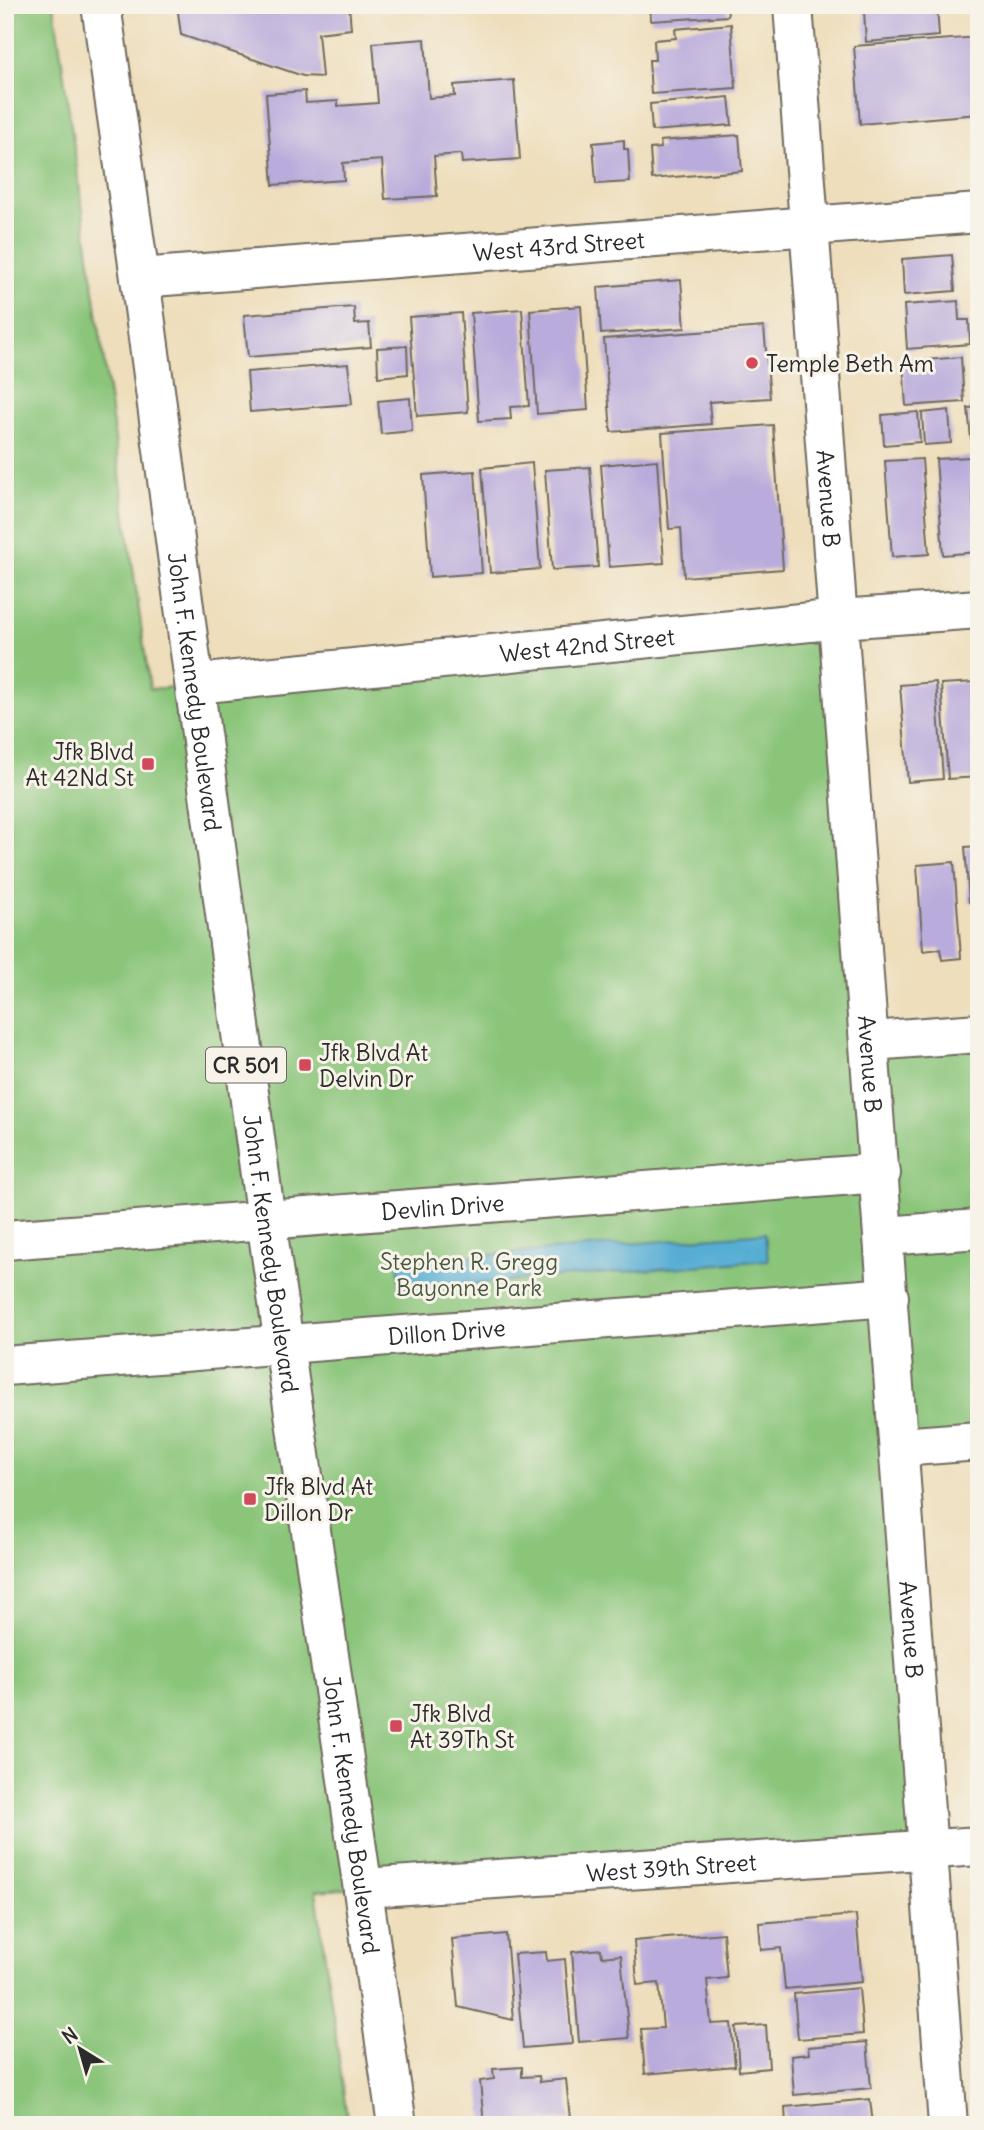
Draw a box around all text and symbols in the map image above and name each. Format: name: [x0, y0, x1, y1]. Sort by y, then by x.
street label: West 43rd Street: [472, 224, 646, 267]
place label: Temple Beth Am: [766, 349, 934, 378]
marker: Temple Beth Am: [744, 355, 760, 371]
street label: Avenue B: [811, 449, 847, 548]
street label: John F. Kennedy Boulevard: [162, 550, 228, 833]
street label: West 42nd Street: [498, 621, 676, 668]
place label: Jfk Blvd At 42Nd St: [25, 737, 134, 792]
marker: Jfk Blvd At 42Nd St: [140, 756, 156, 772]
street label: Avenue B: [852, 1014, 888, 1114]
place label: Jfk Blvd At Delvin Dr: [319, 1038, 428, 1093]
road number: CR 501: [206, 1048, 286, 1082]
marker: Jfk Blvd At Delvin Dr: [297, 1057, 313, 1073]
street label: John F. Kennedy Boulevard: [237, 1112, 305, 1395]
street label: Devlin Drive: [380, 1187, 505, 1226]
park label: Stephen R. Gregg Bayonne Park: [380, 1247, 558, 1302]
street label: Dillon Drive: [387, 1312, 507, 1351]
place label: Jfk Blvd At Dillon Dr: [264, 1472, 373, 1527]
marker: Jfk Blvd At Dillon Dr: [242, 1491, 258, 1507]
street label: Avenue B: [894, 1580, 930, 1679]
street label: John F. Kennedy Boulevard: [318, 1673, 387, 1956]
place label: Jfk Blvd At 39Th St: [410, 1699, 515, 1754]
marker: Jfk Blvd At 39Th St: [388, 1718, 404, 1734]
street label: West 39th Street: [585, 1847, 758, 1887]
north arrow: [46, 2014, 116, 2084]
text: N: [57, 2022, 82, 2049]

